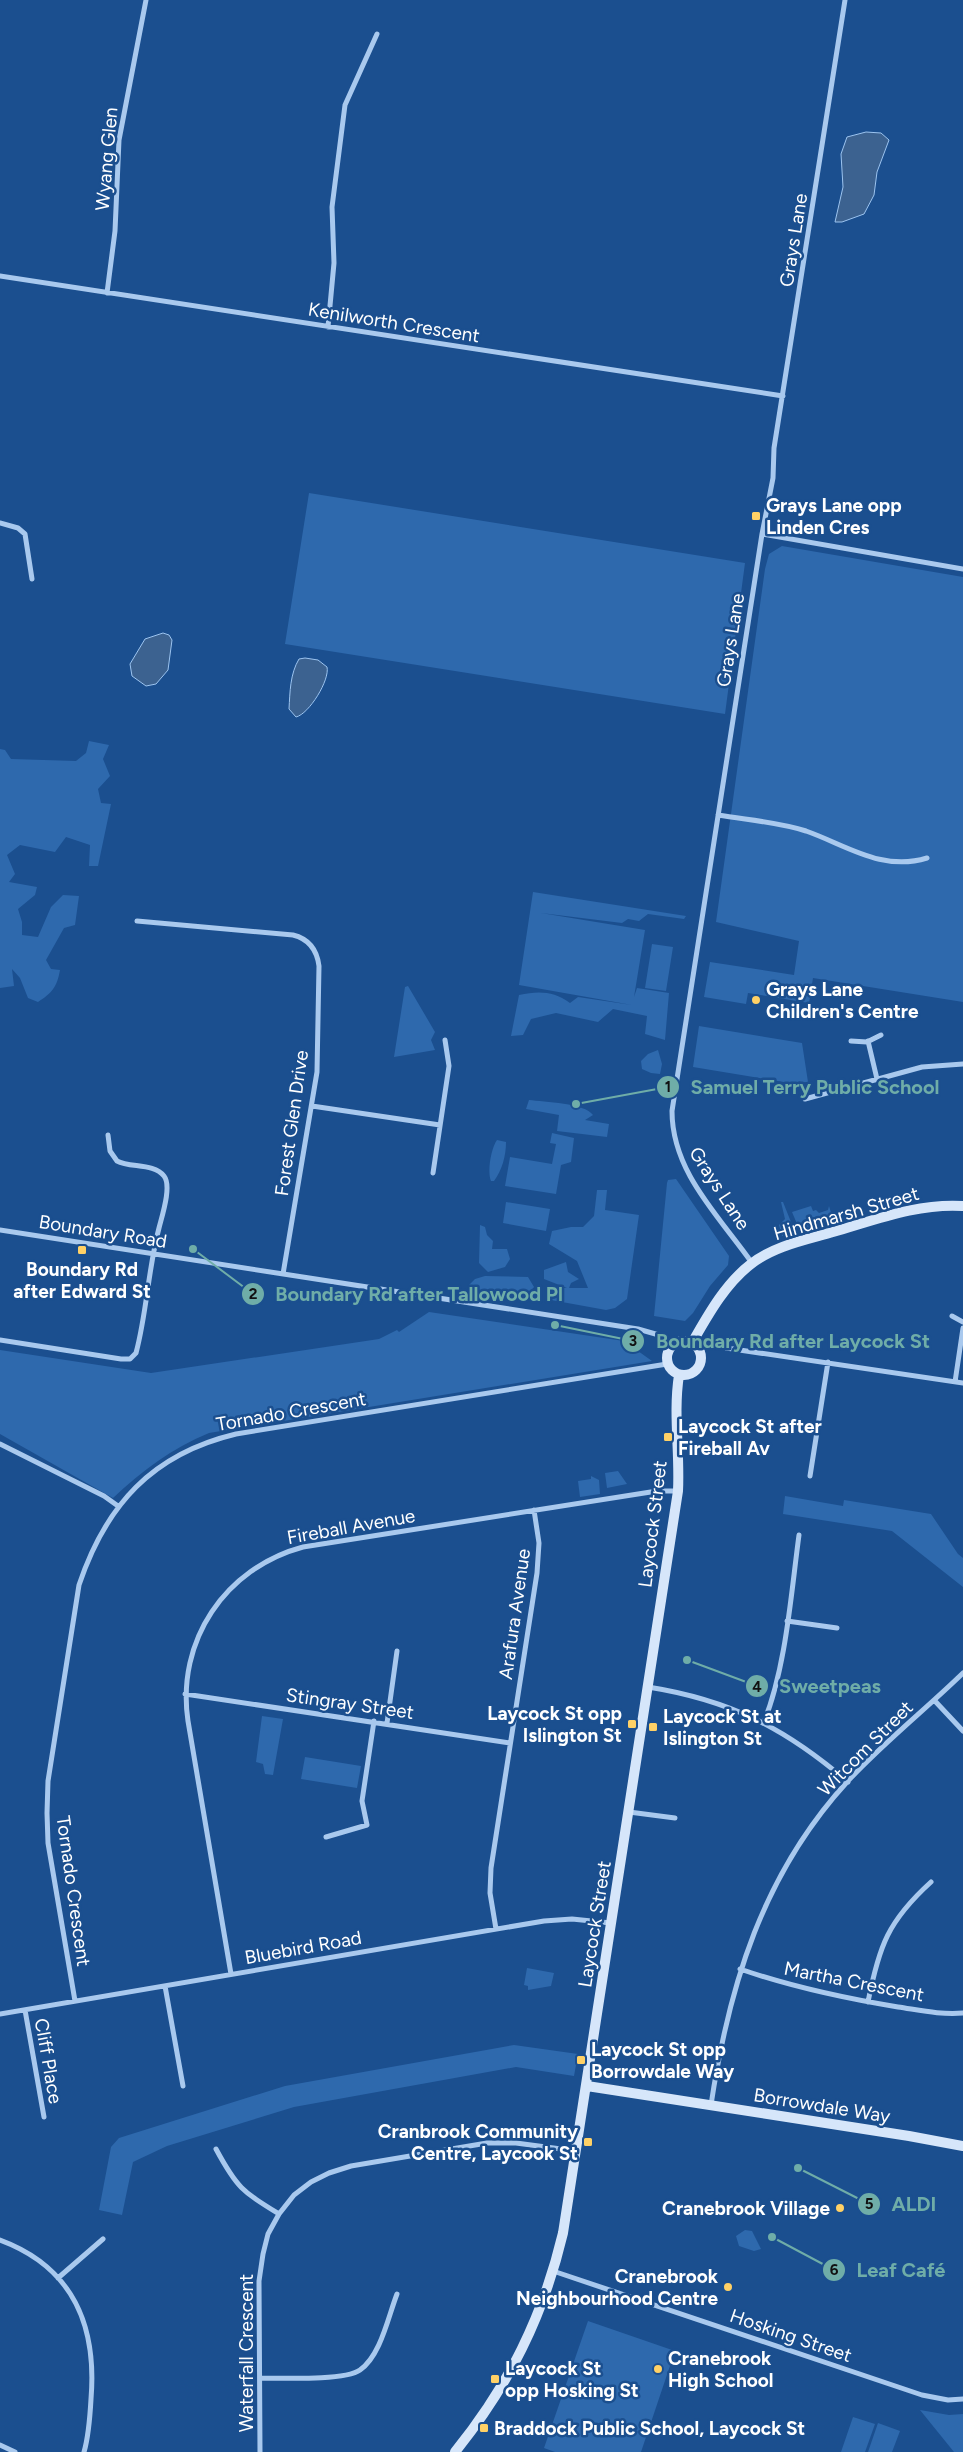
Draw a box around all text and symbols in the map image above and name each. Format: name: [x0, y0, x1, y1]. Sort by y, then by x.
street label: Wyang Glen: [91, 106, 122, 212]
street label: Grays Lane: [775, 192, 812, 289]
street label: Kenilworth Crescent: [306, 298, 481, 347]
place label: Grays Lane opp Linden Cres: [766, 494, 902, 539]
marker: Grays Lane opp Linden Cres: [750, 510, 762, 522]
street label: Grays Lane: [712, 592, 749, 689]
place label: Grays Lane Children's Centre: [766, 978, 919, 1023]
marker: Grays Lane Children's Centre: [750, 994, 762, 1006]
street label: Forest Glen Drive: [270, 1049, 313, 1197]
callout: Samuel Terry Public School: [656, 1069, 950, 1104]
text: Samuel Terry Public School: [691, 1075, 940, 1099]
text: 1: [665, 1078, 671, 1096]
street label: Grays Lane: [684, 1142, 755, 1234]
street label: Hindmarsh Street: [771, 1182, 921, 1245]
street label: Boundary Road: [37, 1210, 169, 1253]
marker: Boundary Rd after Edward St: [76, 1244, 88, 1256]
place label: Boundary Rd after Edward St: [13, 1258, 151, 1303]
callout: Boundary Rd after Tallowood Pl: [240, 1277, 573, 1312]
text: Boundary Rd after Tallowood Pl: [275, 1282, 563, 1306]
text: 2: [249, 1285, 258, 1303]
callout: Boundary Rd after Laycock St: [621, 1323, 940, 1358]
text: Boundary Rd after Laycock St: [656, 1329, 930, 1353]
text: 3: [629, 1332, 637, 1350]
street label: Tornado Crescent: [214, 1387, 368, 1436]
place label: Laycock St after Fireball Av: [678, 1415, 822, 1460]
marker: Laycock St after Fireball Av: [662, 1431, 674, 1443]
street label: Laycock Street: [633, 1459, 672, 1589]
street label: Fireball Avenue: [285, 1504, 417, 1549]
street label: Arafura Avenue: [494, 1547, 535, 1681]
callout: Sweetpeas: [745, 1669, 891, 1704]
text: Sweetpeas: [779, 1674, 881, 1698]
text: 4: [752, 1678, 762, 1696]
street label: Stingray Street: [285, 1683, 415, 1724]
street label: Witcom Street: [813, 1696, 918, 1801]
place label: Laycock St opp Islington St: [487, 1702, 622, 1747]
place label: Laycock St at Islington St: [663, 1705, 782, 1750]
marker: Laycock St opp Islington St: [626, 1718, 638, 1730]
marker: Laycock St at Islington St: [647, 1721, 659, 1733]
street label: Tornado Crescent: [52, 1814, 95, 1968]
street label: Laycock Street: [573, 1859, 616, 1989]
street label: Bluebird Road: [243, 1926, 363, 1969]
street label: Martha Crescent: [782, 1957, 926, 2006]
street label: Cliff Place: [30, 2016, 67, 2106]
place label: Laycock St opp Borrowdale Way: [591, 2038, 734, 2083]
marker: Laycock St opp Borrowdale Way: [575, 2054, 587, 2066]
street label: Borrowdale Way: [752, 2083, 892, 2128]
place label: Cranbrook Community Centre, Laycook St: [378, 2120, 578, 2165]
marker: Cranbrook Community Centre, Laycook St: [582, 2136, 594, 2148]
callout: ALDI: [857, 2186, 947, 2221]
text: ALDI: [892, 2192, 936, 2216]
text: 5: [865, 2195, 874, 2213]
place label: Cranebrook Village: [662, 2197, 830, 2220]
marker: Cranebrook Village: [834, 2202, 846, 2214]
callout: Leaf Café: [821, 2253, 955, 2288]
text: Leaf Café: [856, 2258, 946, 2282]
text: 6: [830, 2261, 839, 2279]
place label: Cranebrook Neighbourhood Centre: [516, 2265, 719, 2310]
street label: Waterfall Crescent: [235, 2274, 258, 2432]
marker: Cranebrook Neighbourhood Centre: [722, 2281, 734, 2293]
street label: Hosking Street: [727, 2304, 855, 2367]
place label: Cranebrook High School: [668, 2347, 774, 2392]
place label: Laycock St opp Hosking St: [505, 2357, 639, 2402]
marker: Cranebrook High School: [652, 2363, 664, 2375]
marker: Laycock St opp Hosking St: [489, 2373, 501, 2385]
place label: Braddock Public School, Laycock St: [494, 2417, 805, 2440]
marker: Braddock Public School, Laycock St: [478, 2422, 490, 2434]

